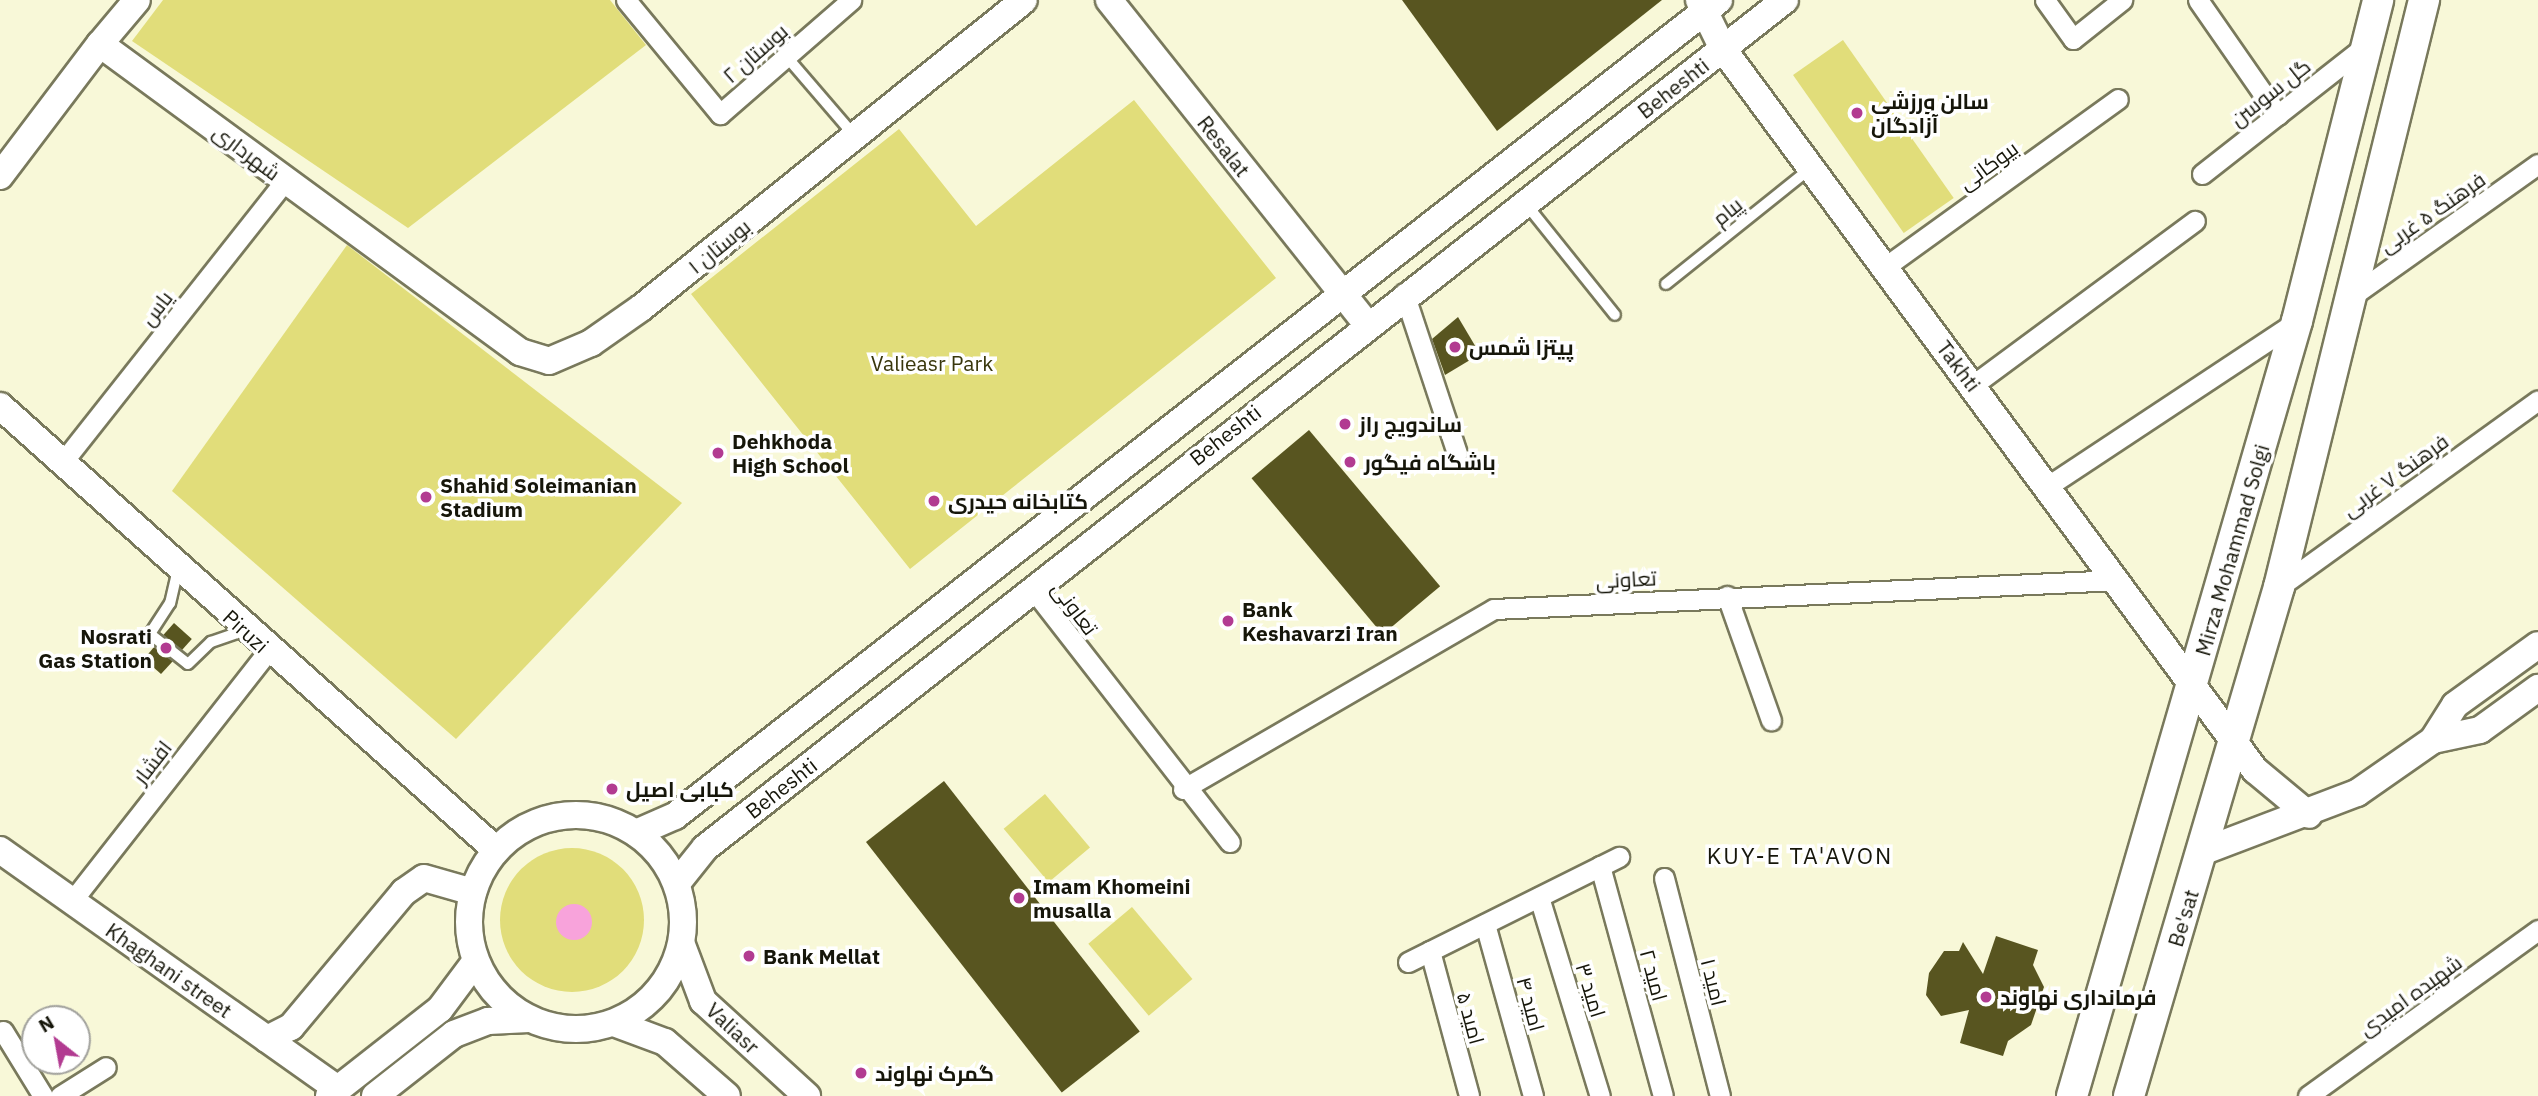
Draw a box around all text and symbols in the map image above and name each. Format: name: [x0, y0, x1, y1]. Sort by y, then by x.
street label: بوستان ۲: [717, 18, 793, 88]
street label: Beheshti: [1632, 52, 1714, 124]
street label: گل سوسن: [2225, 53, 2315, 131]
place label: سالن ورزشی آزادگان: [1871, 88, 1989, 138]
marker: سالن ورزشی آزادگان: [1849, 105, 1865, 121]
street label: Resalat: [1192, 111, 1256, 181]
street label: شهرداری: [208, 119, 286, 185]
street label: بیوکانی: [1953, 135, 2023, 195]
street label: فرهنگ ۵ غربی: [2374, 166, 2490, 258]
street label: پیام: [1707, 191, 1747, 231]
street label: بوستان ۱: [683, 213, 755, 279]
street label: یاس: [135, 286, 177, 330]
place label: پیتزا شمس: [1469, 334, 1574, 360]
street label: Takhti: [1932, 336, 1986, 396]
marker: پیتزا شمس: [1447, 339, 1463, 355]
park label: Valieasr Park: [871, 350, 993, 376]
street label: Beheshti: [1184, 399, 1266, 471]
place label: ساندویج راز: [1359, 411, 1462, 437]
marker: ساندویج راز: [1337, 416, 1353, 432]
place label: Dehkhoda High School: [732, 428, 849, 478]
street label: فرهنگ ۷ غربی: [2337, 428, 2453, 522]
street label: Mirza Mohammad Solgi: [2190, 441, 2274, 659]
marker: Dehkhoda High School: [710, 445, 726, 461]
place label: باشگاه فیگور: [1364, 449, 1496, 475]
marker: باشگاه فیگور: [1342, 454, 1358, 470]
place label: Shahid Soleimanian Stadium: [440, 472, 637, 522]
place label: کتابخانه حیدری: [948, 488, 1088, 514]
marker: Shahid Soleimanian Stadium: [418, 489, 434, 505]
marker: کتابخانه حیدری: [926, 493, 942, 509]
street label: تعاونی: [1595, 565, 1657, 593]
street label: تعاونی: [1047, 576, 1103, 640]
place label: Bank Keshavarzi Iran: [1242, 596, 1398, 646]
street label: Piruzi: [218, 604, 274, 658]
marker: Bank Keshavarzi Iran: [1220, 613, 1236, 629]
place label: Nosrati Gas Station: [38, 623, 152, 673]
marker: Nosrati Gas Station: [158, 640, 174, 656]
street label: افشار: [127, 735, 177, 789]
street label: Beheshti: [740, 752, 822, 824]
place label: کبابی اصیل: [626, 776, 734, 802]
marker: کبابی اصیل: [604, 781, 620, 797]
district label: KUY-E TA'AVON: [1708, 841, 1892, 869]
place label: Imam Khomeini musalla: [1033, 873, 1191, 923]
street label: Be'sat: [2162, 886, 2204, 950]
marker: Imam Khomeini musalla: [1011, 890, 1027, 906]
street label: Khaghani street: [101, 917, 237, 1023]
place label: Bank Mellat: [763, 943, 880, 969]
street label: امید ۲: [1635, 946, 1673, 1004]
marker: Bank Mellat: [741, 948, 757, 964]
street label: شهیده امیدی: [2354, 949, 2466, 1041]
street label: امید ۱: [1696, 956, 1732, 1008]
street label: امید ۳: [1571, 960, 1611, 1020]
street label: امید ۴: [1512, 974, 1550, 1034]
place label: فرمانداری نهاوند: [2000, 984, 2157, 1010]
street label: امید ۵: [1452, 989, 1490, 1047]
marker: فرمانداری نهاوند: [1978, 989, 1994, 1005]
street label: Valiasr: [701, 997, 765, 1059]
north arrow: [21, 1005, 91, 1075]
text: N: [34, 1010, 58, 1038]
place label: گمرک نهاوند: [875, 1060, 994, 1086]
marker: گمرک نهاوند: [853, 1065, 869, 1081]

